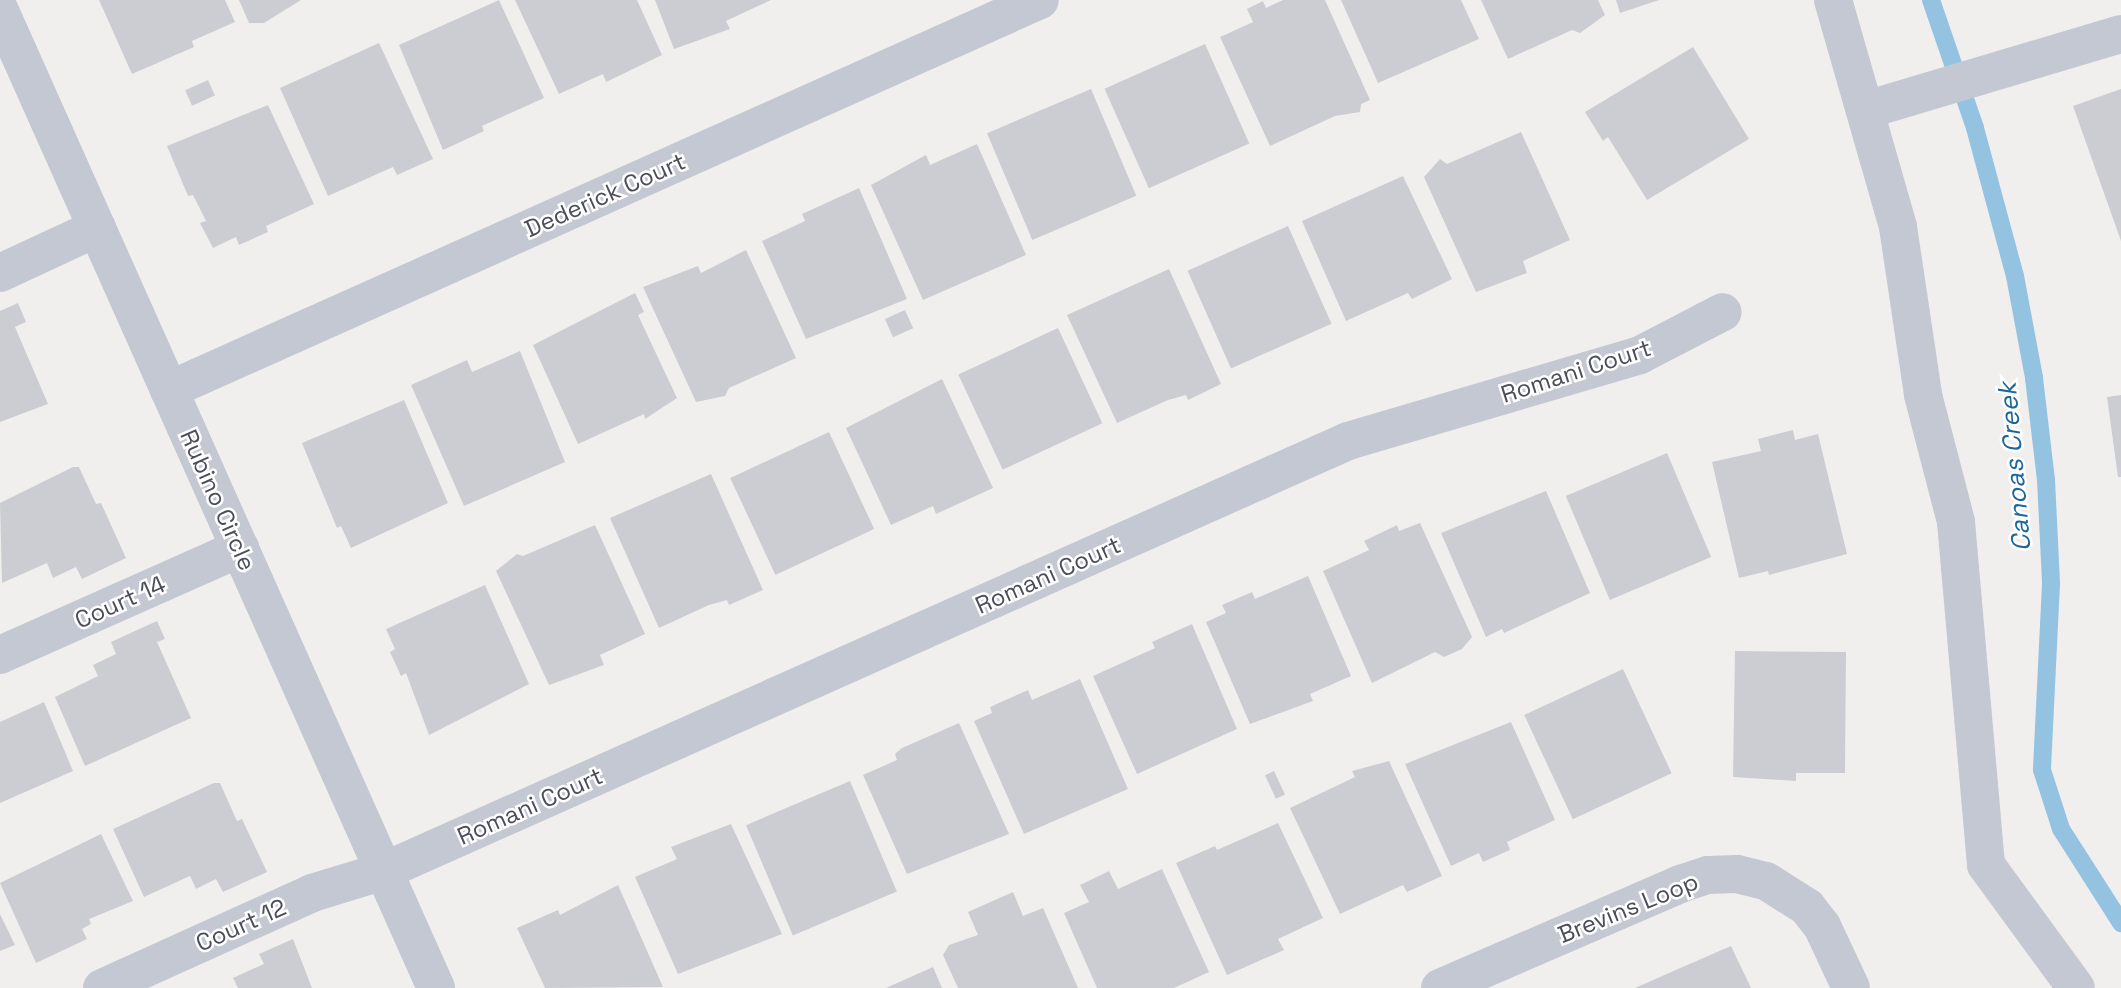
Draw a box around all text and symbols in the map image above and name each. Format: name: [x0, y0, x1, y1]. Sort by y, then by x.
street label: Dederick Court: [520, 147, 690, 243]
street label: Romani Court: [1497, 333, 1655, 409]
water label: Canoas Creek: [1992, 381, 2038, 553]
street label: Rubino Circle: [174, 425, 262, 575]
street label: Romani Court: [971, 530, 1125, 620]
street label: Court 14: [70, 569, 170, 635]
street label: Romani Court: [453, 761, 607, 851]
street label: Brevins Loop: [1554, 867, 1702, 949]
street label: Court 12: [191, 892, 291, 958]

